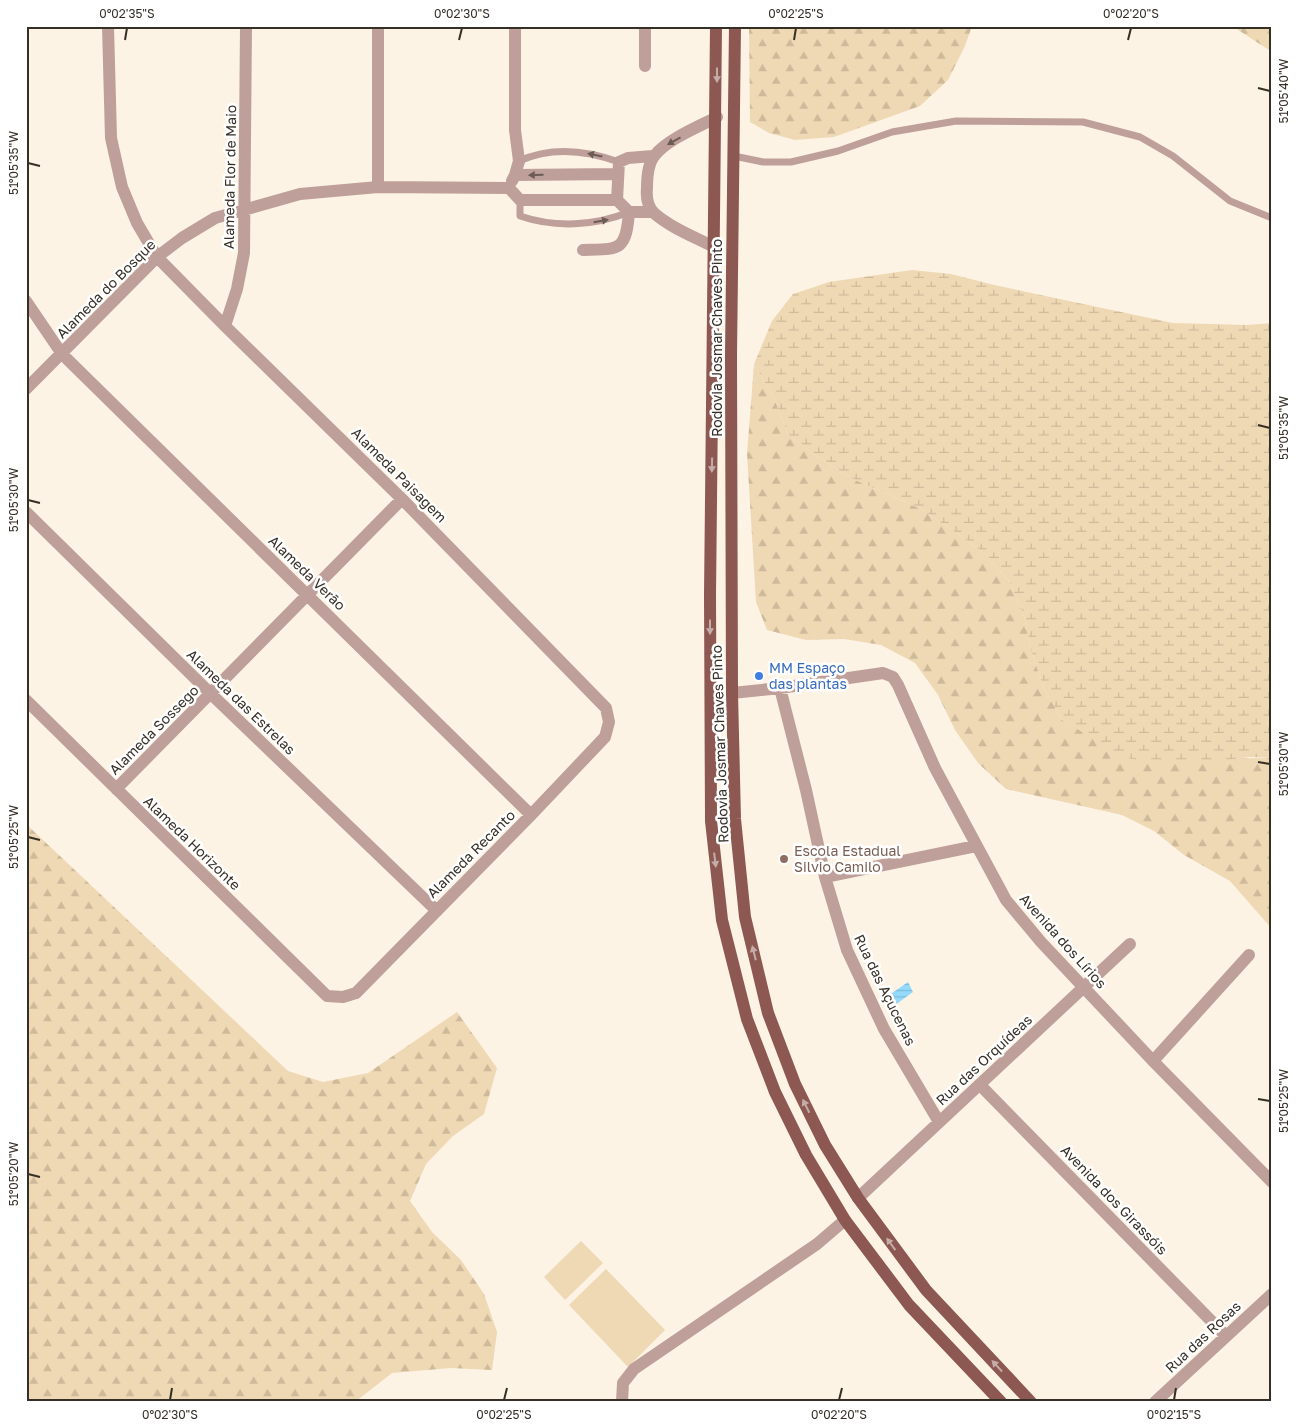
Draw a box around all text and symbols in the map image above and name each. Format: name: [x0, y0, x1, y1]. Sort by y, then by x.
text: 0°02'35"S: [99, 6, 155, 21]
text: 0°02'30"S: [434, 6, 490, 21]
text: 0°02'25"S: [768, 6, 824, 21]
text: 0°02'20"S: [1103, 6, 1159, 21]
text: 51°05'40"W: [1276, 58, 1291, 123]
one-way arrow: [713, 67, 721, 83]
street label: Alameda Flor de Maio: [220, 105, 239, 249]
text: 51°05'35"W: [6, 131, 21, 195]
one-way arrow: [667, 136, 681, 145]
one-way arrow: [588, 151, 603, 159]
one-way arrow: [527, 171, 543, 179]
one-way arrow: [593, 216, 609, 224]
street label: Alameda do Bosque: [53, 236, 159, 342]
street label: Rodovia Josmar Chaves Pinto: [708, 239, 725, 437]
text: 51°05'35"W: [1276, 396, 1291, 460]
street label: Alameda Paisagem: [348, 424, 450, 526]
one-way arrow: [708, 457, 716, 473]
text: 51°05'30"W: [6, 467, 21, 532]
street label: Alameda Verão: [265, 532, 349, 614]
one-way arrow: [706, 620, 714, 636]
street label: Alameda das Estrelas: [184, 645, 299, 758]
street label: Rodovia Josmar Chaves Pinto: [708, 645, 731, 843]
place label: MM Espaço das plantas: [769, 659, 847, 692]
marker: MM Espaço das plantas: [753, 670, 765, 682]
street label: Alameda Sossego: [105, 681, 202, 778]
text: 51°05'30"W: [1276, 731, 1291, 796]
street label: Alameda Horizonte: [140, 792, 244, 893]
text: 51°05'25"W: [6, 805, 21, 869]
street label: Alameda Recanto: [423, 806, 518, 901]
place label: Escola Estadual Silvio Camilo: [794, 842, 901, 875]
one-way arrow: [711, 852, 719, 868]
marker: Escola Estadual Silvio Camilo: [778, 853, 790, 865]
street label: Avenida dos Lírios: [1016, 890, 1110, 991]
street label: Rua das Açucenas: [851, 931, 920, 1048]
one-way arrow: [749, 945, 757, 960]
street label: Rua das Orquídeas: [932, 1011, 1035, 1109]
text: 51°05'25"W: [1276, 1069, 1291, 1133]
one-way arrow: [801, 1099, 809, 1113]
text: 51°05'20"W: [6, 1141, 21, 1206]
street label: Avenida dos Girassóis: [1058, 1141, 1171, 1258]
one-way arrow: [886, 1237, 896, 1251]
street label: Rua das Rosas: [1161, 1297, 1244, 1376]
one-way arrow: [991, 1361, 1003, 1373]
text: 0°02'30"S: [142, 1407, 198, 1422]
text: 0°02'25"S: [476, 1407, 532, 1422]
text: 0°02'20"S: [811, 1407, 867, 1422]
text: 0°02'15"S: [1147, 1407, 1201, 1422]

